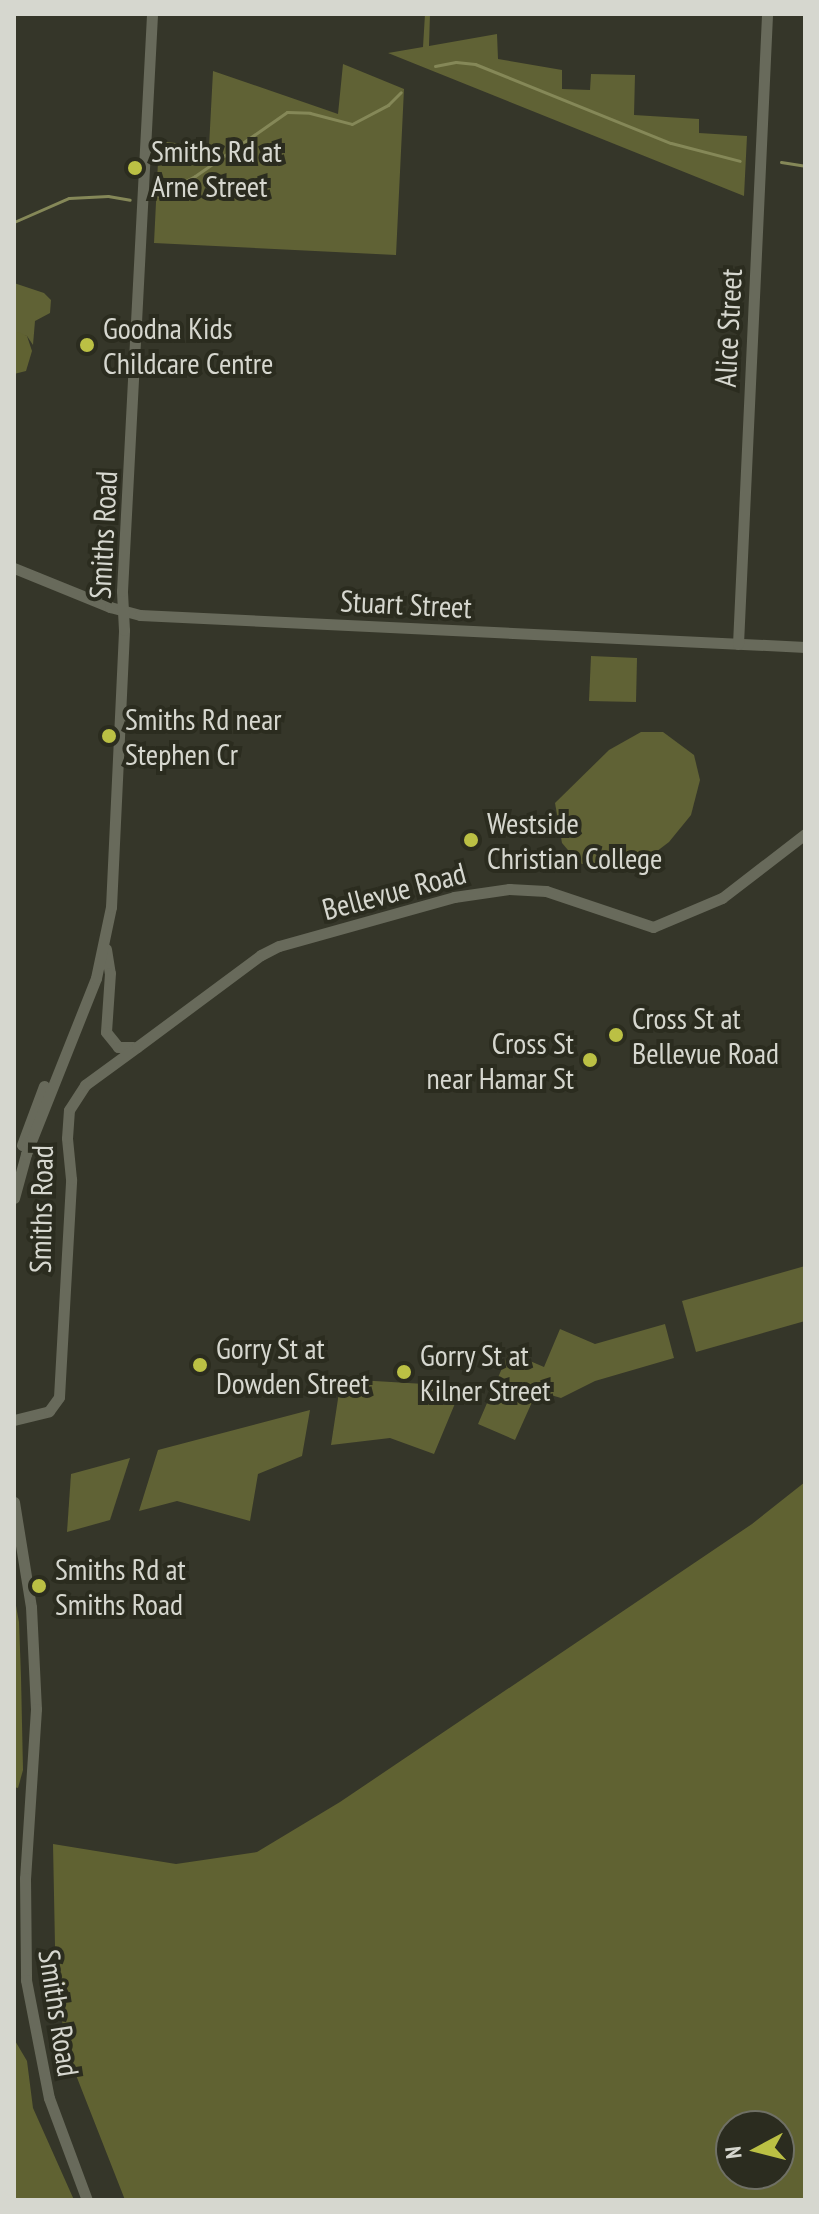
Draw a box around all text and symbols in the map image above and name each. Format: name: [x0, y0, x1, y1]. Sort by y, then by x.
place label: Smiths Rd at Arne Street: [151, 133, 282, 204]
marker: Smiths Rd at Arne Street: [126, 159, 144, 177]
street label: Alice Street: [707, 268, 749, 388]
place label: Goodna Kids Childcare Centre: [103, 310, 273, 380]
marker: Goodna Kids Childcare Centre: [78, 336, 96, 354]
street label: Smiths Road: [82, 470, 124, 600]
street label: Stuart Street: [339, 583, 473, 625]
place label: Smiths Rd near Stephen Cr: [125, 701, 281, 772]
marker: Smiths Rd near Stephen Cr: [100, 727, 118, 745]
place label: Westside Christian College: [487, 805, 662, 876]
marker: Westside Christian College: [462, 831, 480, 849]
street label: Bellevue Road: [318, 855, 470, 927]
place label: Cross St at Bellevue Road: [632, 1000, 779, 1070]
place label: Cross St near Hamar St: [427, 1025, 574, 1096]
marker: Cross St at Bellevue Road: [607, 1026, 625, 1044]
marker: Cross St near Hamar St: [581, 1051, 599, 1069]
street label: Smiths Road: [22, 1145, 60, 1273]
place label: Gorry St at Dowden Street: [216, 1330, 369, 1400]
place label: Gorry St at Kilner Street: [420, 1337, 551, 1408]
marker: Gorry St at Dowden Street: [191, 1356, 209, 1374]
marker: Gorry St at Kilner Street: [395, 1363, 413, 1381]
place label: Smiths Rd at Smiths Road: [55, 1551, 186, 1622]
marker: Smiths Rd at Smiths Road: [30, 1577, 48, 1595]
street label: Smiths Road: [31, 1947, 87, 2079]
north arrow: [715, 2110, 795, 2190]
text: N: [719, 2145, 748, 2160]

